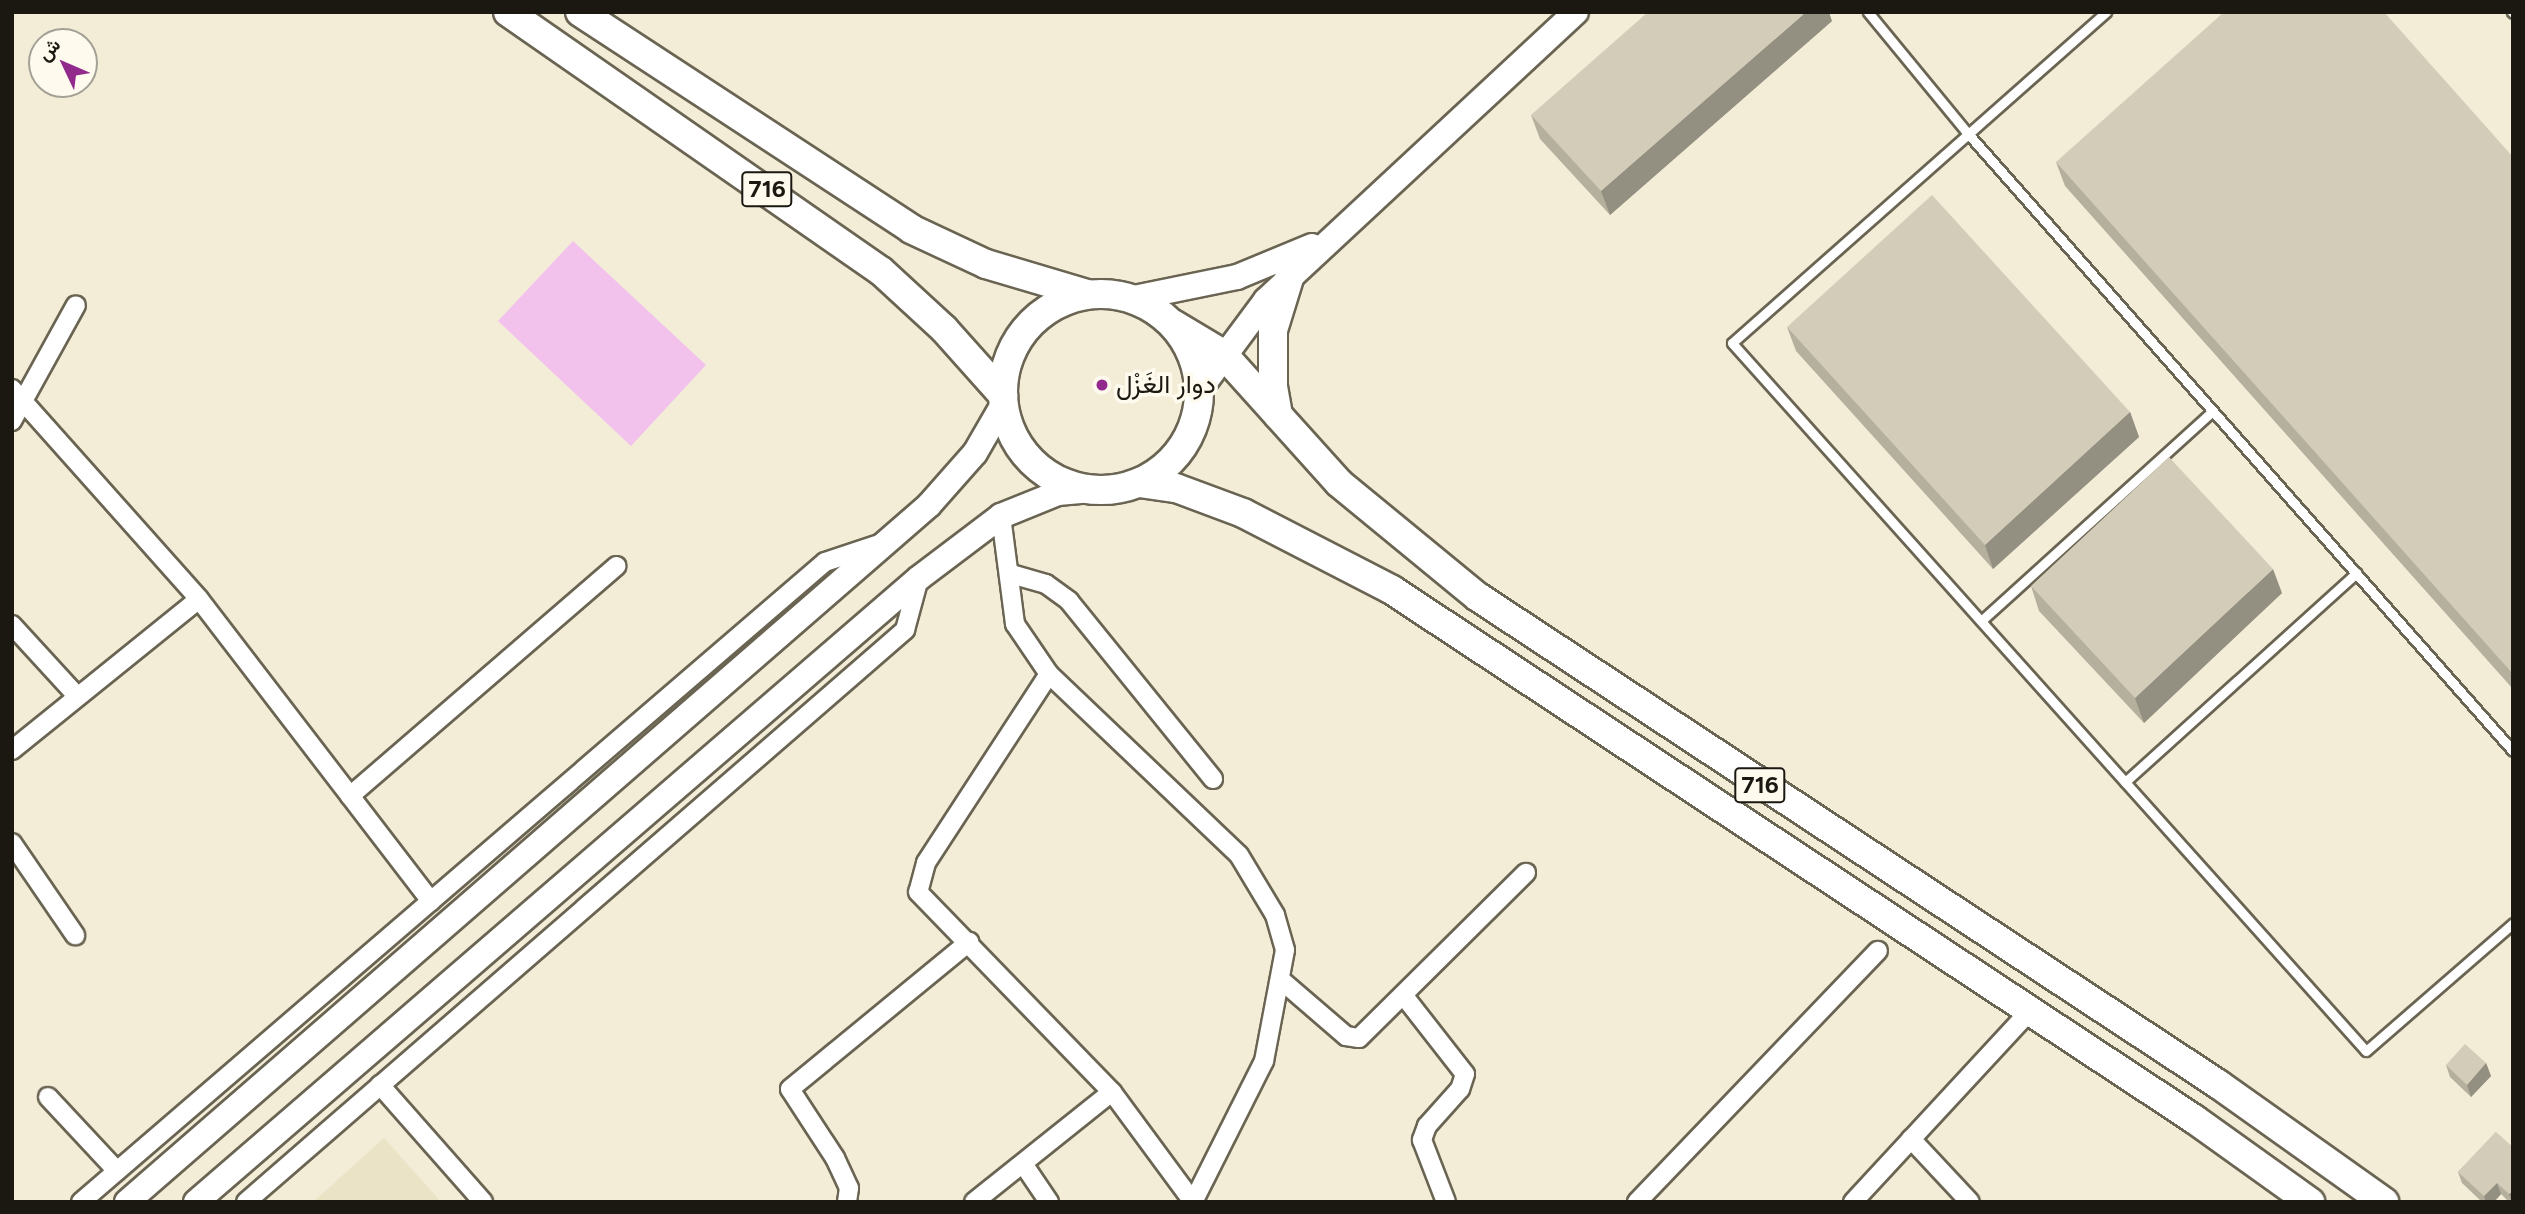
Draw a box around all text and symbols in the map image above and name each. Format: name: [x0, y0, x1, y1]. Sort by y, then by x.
north arrow: [28, 28, 98, 98]
text: ش: [33, 33, 65, 66]
road number: 716: [741, 168, 793, 210]
place label: دوار الغَزْل: [1116, 369, 1216, 401]
marker: دوار الغَزْل: [1094, 377, 1110, 393]
road number: 716: [1734, 764, 1786, 806]

